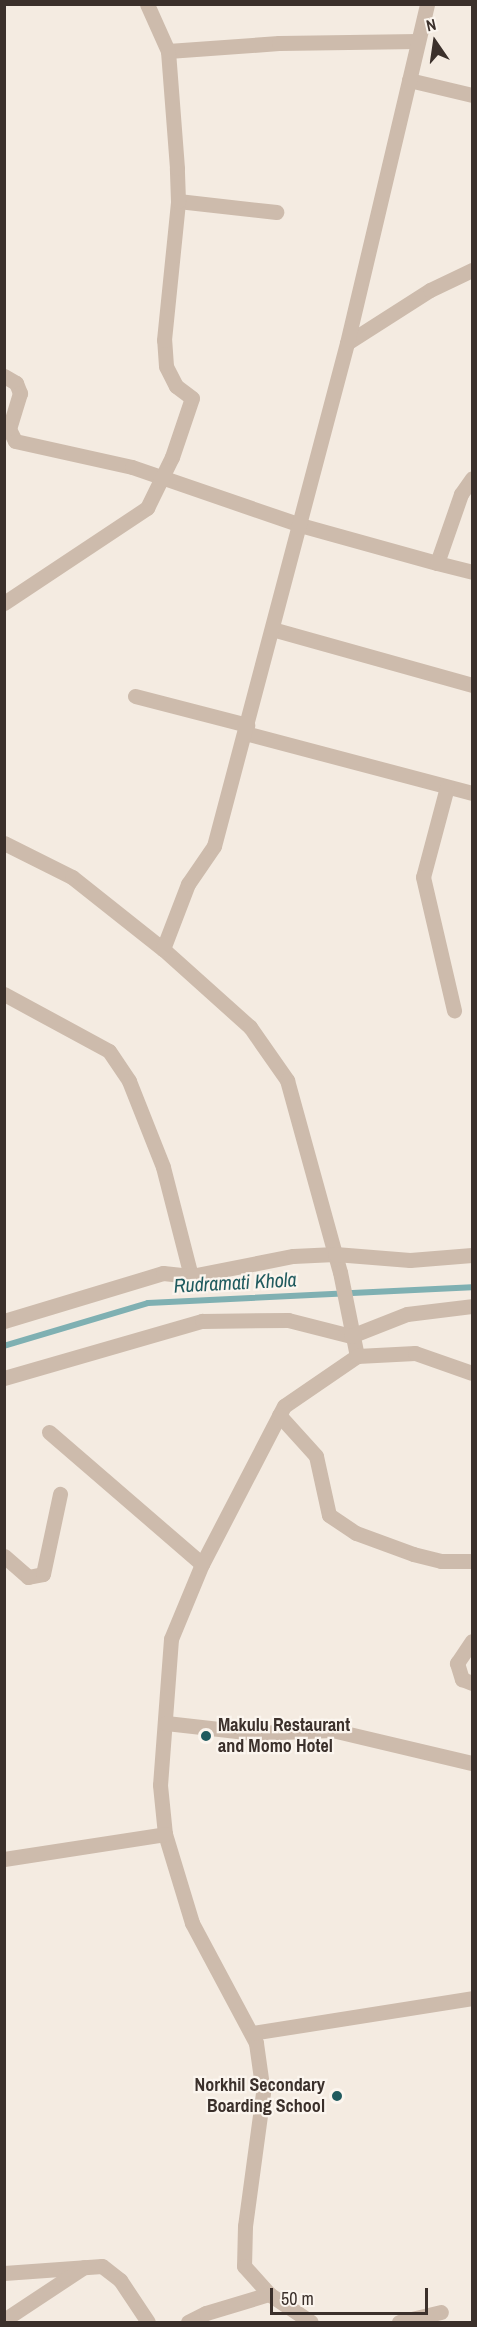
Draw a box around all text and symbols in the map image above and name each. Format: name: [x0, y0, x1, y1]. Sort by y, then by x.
north arrow: [405, 12, 465, 72]
text: N: [424, 13, 438, 36]
water label: Rudramati Khola: [173, 1267, 297, 1297]
place label: Makulu Restaurant and Momo Hotel: [218, 1715, 350, 1758]
marker: Makulu Restaurant and Momo Hotel: [199, 1729, 213, 1743]
place label: Norkhil Secondary Boarding School: [195, 2075, 325, 2118]
marker: Norkhil Secondary Boarding School: [330, 2089, 344, 2103]
scale bar: [273, 2276, 430, 2314]
text: 50 m: [281, 2286, 314, 2311]

